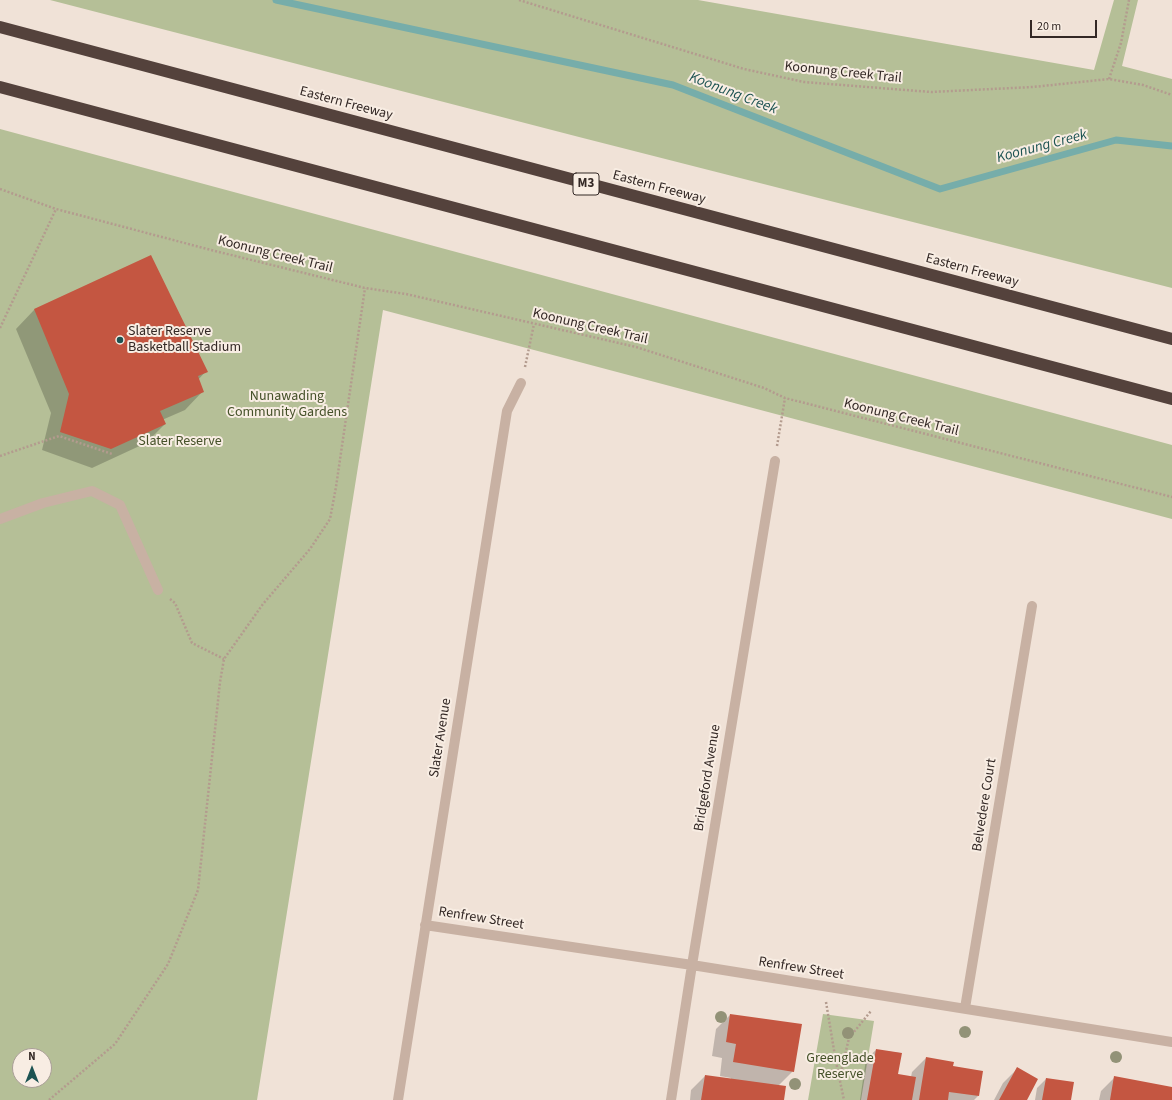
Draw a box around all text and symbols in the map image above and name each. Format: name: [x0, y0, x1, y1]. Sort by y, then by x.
scale bar: [1032, 12, 1099, 38]
text: 20 m: [1037, 18, 1061, 35]
street label: Koonung Creek Trail: [784, 58, 902, 88]
water label: Koonung Creek: [686, 69, 780, 119]
street label: Eastern Freeway: [298, 84, 394, 124]
water label: Koonung Creek: [995, 126, 1089, 168]
street label: Eastern Freeway: [611, 168, 707, 208]
road number: M3: [573, 173, 599, 195]
street label: Koonung Creek Trail: [216, 233, 334, 277]
street label: Eastern Freeway: [924, 251, 1020, 291]
street label: Koonung Creek Trail: [531, 306, 649, 348]
place label: Slater Reserve Basketball Stadium: [128, 324, 241, 356]
marker: Slater Reserve Basketball Stadium: [115, 335, 125, 345]
park label: Nunawading Community Gardens: [227, 389, 347, 422]
street label: Koonung Creek Trail: [842, 396, 960, 440]
park label: Slater Reserve: [138, 434, 222, 450]
street label: Slater Avenue: [426, 697, 456, 779]
street label: Bridgeford Avenue: [691, 723, 725, 833]
street label: Belvedere Court: [969, 757, 1001, 853]
street label: Renfrew Street: [437, 904, 525, 934]
street label: Renfrew Street: [757, 954, 845, 984]
north arrow: [12, 1048, 52, 1088]
text: N: [28, 1049, 36, 1064]
park label: Greenglade Reserve: [806, 1051, 874, 1084]

